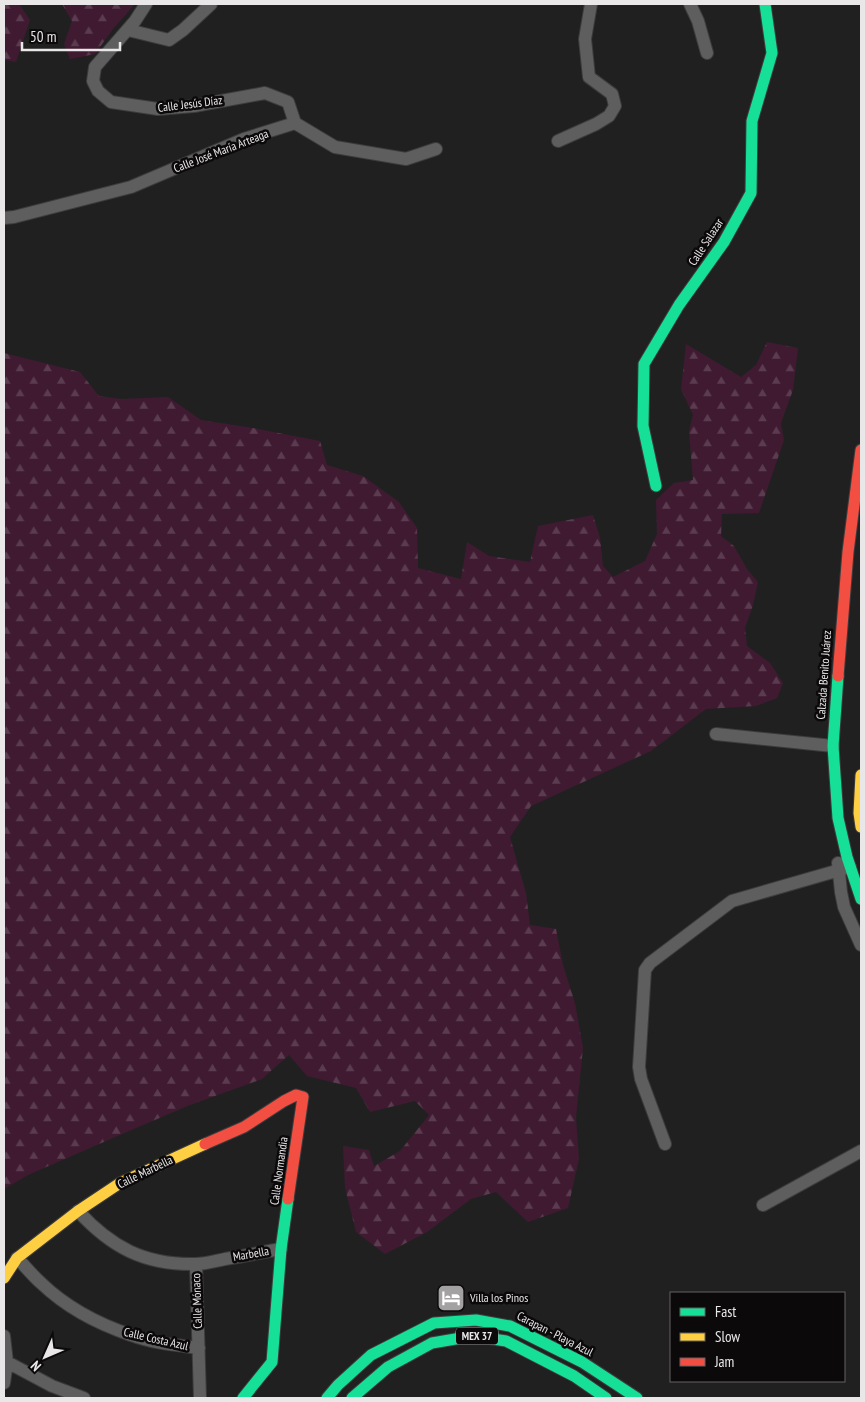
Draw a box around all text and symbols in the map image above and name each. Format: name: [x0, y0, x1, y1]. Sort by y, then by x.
scale bar: [22, 20, 120, 52]
text: 50 m: [30, 27, 56, 46]
street label: Calle Jesús Díaz: [157, 92, 223, 115]
street label: Calle José María Arteaga: [171, 125, 271, 176]
street label: Calle Salazar: [685, 215, 727, 268]
street label: Calzada Benito Juárez: [813, 630, 834, 720]
street label: Calle Normandia: [266, 1136, 291, 1206]
street label: Calle Marbella: [115, 1152, 175, 1191]
street label: Marbella: [232, 1243, 270, 1264]
street label: Calle Mónaco: [188, 1273, 205, 1329]
hotel icon: Villa los Pinos: [436, 1283, 466, 1313]
place label: Villa los Pinos: [469, 1290, 528, 1305]
legend: [670, 1292, 845, 1382]
text: Fast: [715, 1302, 736, 1321]
street label: Carapan - Playa Azul: [515, 1308, 596, 1359]
street label: Calle Costa Azul: [122, 1324, 190, 1353]
text: Slow: [715, 1327, 740, 1346]
road number: MEX 37: [456, 1328, 498, 1344]
north arrow: [20, 1332, 70, 1382]
text: Jam: [714, 1352, 734, 1371]
text: N: [27, 1357, 45, 1375]

